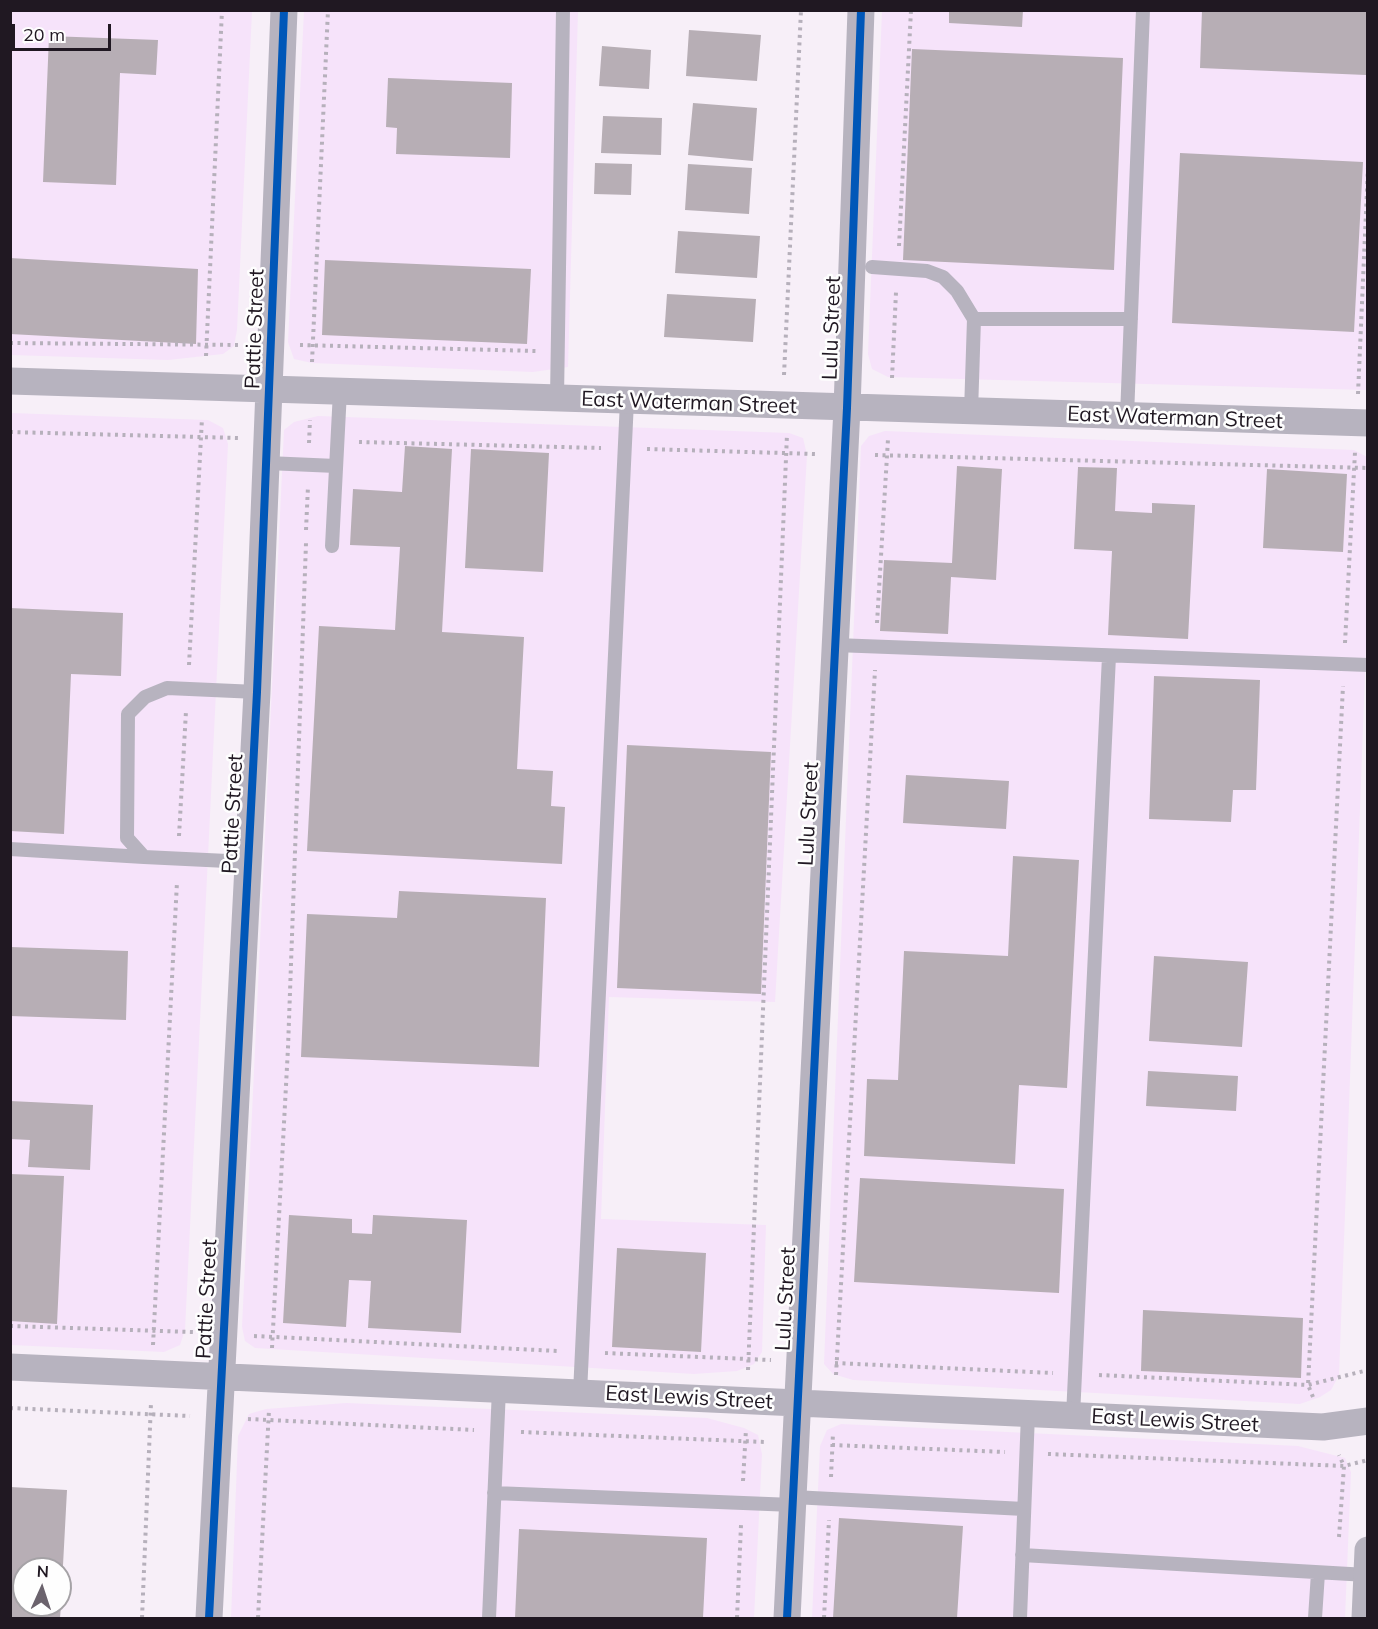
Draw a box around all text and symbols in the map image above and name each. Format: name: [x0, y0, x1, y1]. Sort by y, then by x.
scale bar: [15, 12, 114, 50]
text: 20 m: [23, 23, 65, 46]
street label: Pattie Street: [240, 269, 270, 389]
street label: Lulu Street: [818, 276, 846, 380]
street label: East Waterman Street: [581, 387, 797, 419]
street label: East Waterman Street: [1067, 402, 1283, 434]
street label: Pattie Street: [217, 753, 249, 875]
street label: Lulu Street: [794, 761, 824, 867]
street label: Pattie Street: [191, 1238, 223, 1360]
street label: Lulu Street: [771, 1246, 801, 1352]
street label: East Lewis Street: [605, 1381, 773, 1415]
street label: East Lewis Street: [1091, 1404, 1259, 1438]
north arrow: [12, 1557, 72, 1617]
text: N: [36, 1561, 49, 1581]

